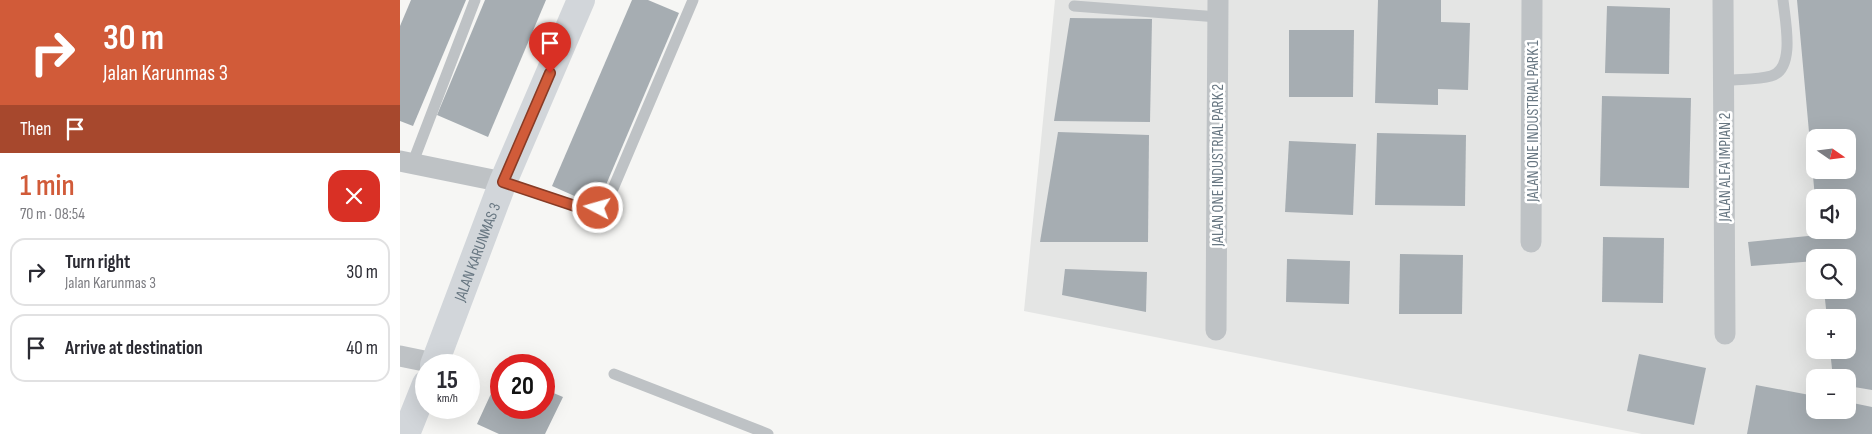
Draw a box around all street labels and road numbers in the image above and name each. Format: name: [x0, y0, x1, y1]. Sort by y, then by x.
street label: JALAN ONE INDUSTRIAL PARK 1: [1524, 40, 1543, 203]
street label: JALAN ONE INDUSTRIAL PARK 2: [1209, 84, 1228, 247]
street label: JALAN ALFA IMPIAN 2: [1716, 113, 1735, 222]
street label: JALAN KARUNMAS 3: [451, 200, 505, 305]

